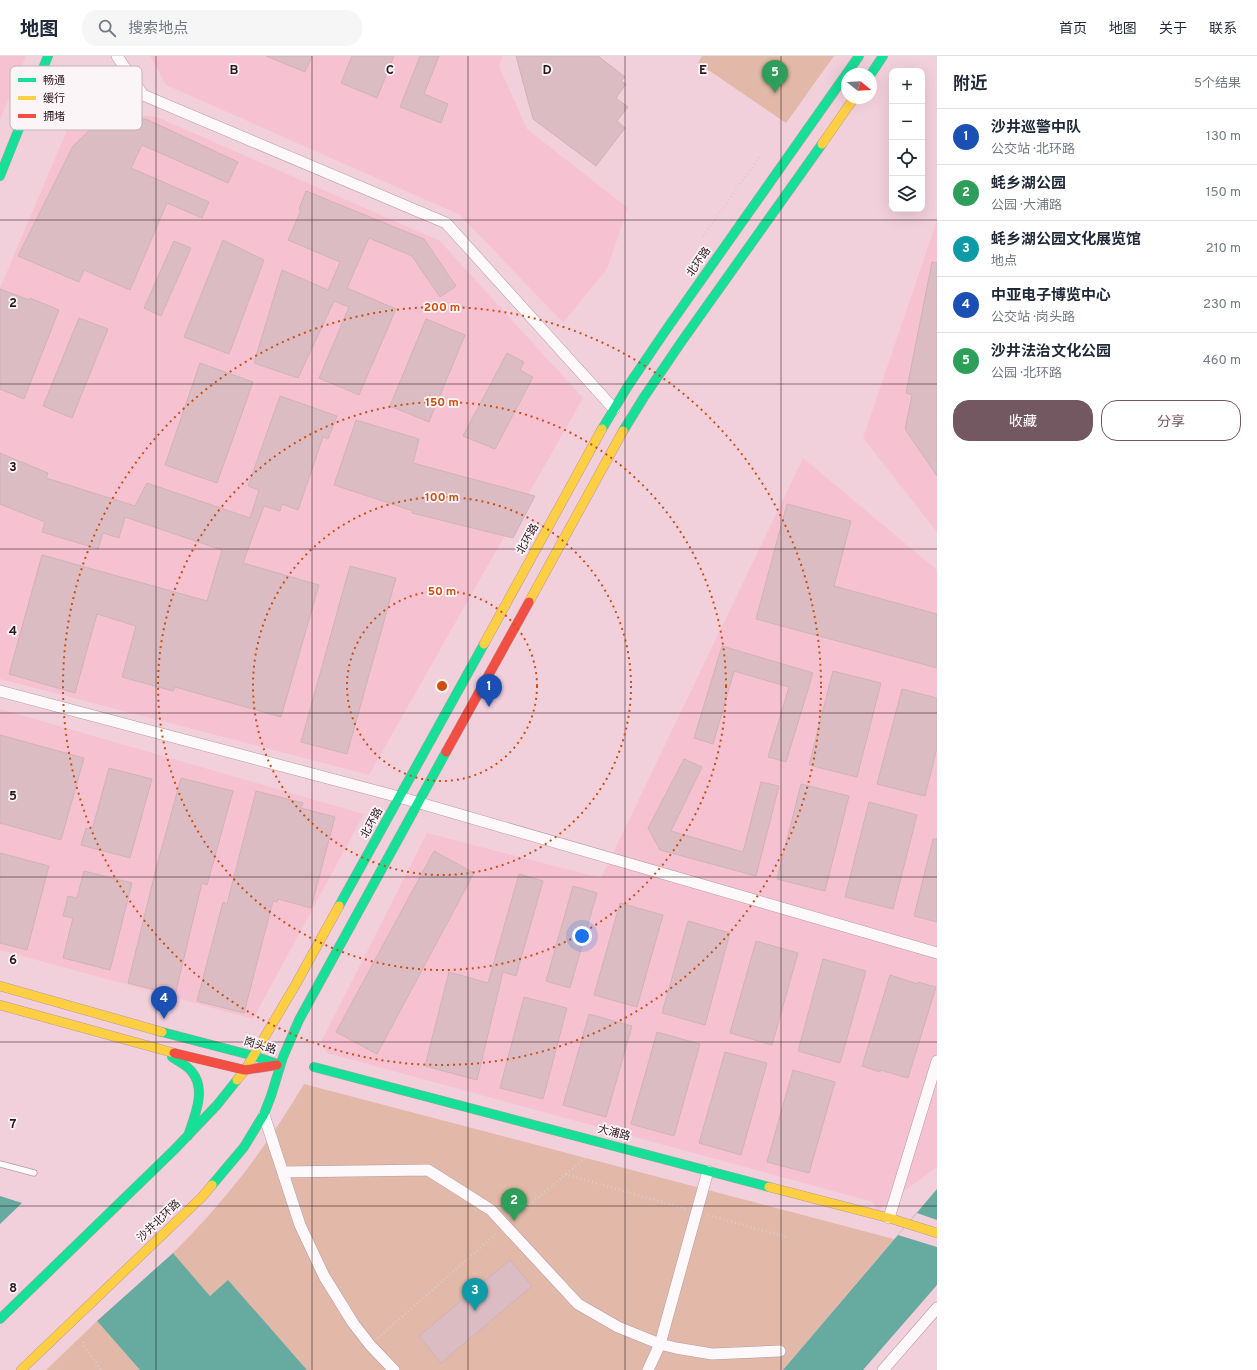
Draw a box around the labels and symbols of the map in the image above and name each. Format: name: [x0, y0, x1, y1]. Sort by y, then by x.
pin: 5: [762, 60, 788, 93]
text: B: [230, 63, 239, 79]
text: C: [386, 63, 394, 79]
text: D: [542, 63, 552, 79]
text: E: [699, 63, 707, 79]
legend: [10, 66, 142, 130]
north arrow: [841, 68, 877, 104]
text: 畅通: [43, 74, 65, 88]
text: 缓行: [43, 92, 65, 106]
text: 拥堵: [43, 110, 65, 124]
street label: 北环路: [684, 244, 714, 280]
text: 2: [9, 296, 17, 312]
text: 200 m: [424, 300, 460, 316]
text: 150 m: [425, 395, 459, 411]
text: 3: [9, 460, 17, 476]
text: 100 m: [425, 490, 459, 506]
street label: 北环路: [514, 521, 542, 557]
text: 50 m: [428, 584, 456, 600]
text: 4: [9, 624, 17, 640]
pin: 1: [476, 674, 502, 707]
centre of rings: [435, 679, 449, 693]
text: 5: [9, 789, 17, 805]
street label: 北环路: [358, 805, 386, 841]
your location: [572, 926, 592, 946]
text: 6: [9, 953, 17, 969]
pin: 4: [151, 986, 177, 1019]
street label: 岗头路: [242, 1034, 278, 1058]
text: 7: [10, 1117, 17, 1133]
street label: 大浦路: [596, 1122, 632, 1144]
pin: 2: [501, 1188, 527, 1221]
street label: 沙井北环路: [134, 1197, 184, 1245]
pin: 3: [462, 1278, 488, 1311]
text: 8: [9, 1281, 17, 1297]

